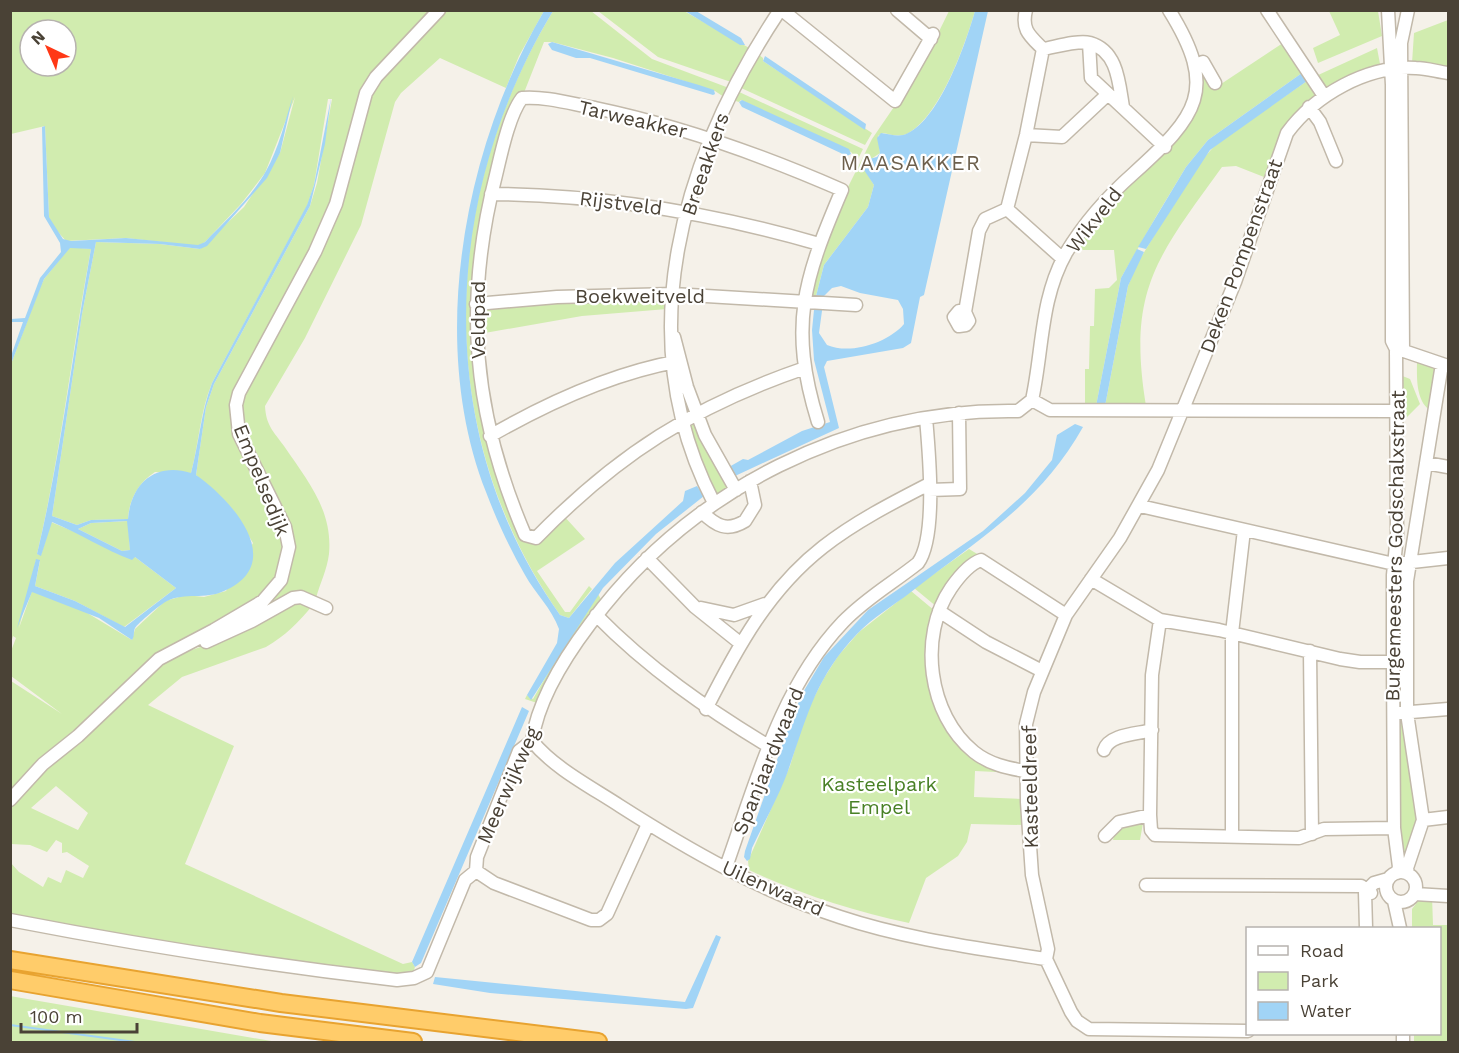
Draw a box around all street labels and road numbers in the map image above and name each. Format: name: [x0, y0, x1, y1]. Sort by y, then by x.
street label: Tarweakker: [576, 95, 690, 143]
street label: Breeakkers: [676, 109, 734, 219]
street label: Deken Pompenstraat: [1195, 155, 1287, 356]
street label: Wikveld: [1061, 182, 1127, 258]
street label: Rijstveld: [578, 186, 664, 220]
street label: Veldpad: [466, 281, 490, 359]
street label: Boekweitveld: [575, 284, 705, 308]
street label: Burgemeesters Godschalxstraat: [1380, 390, 1410, 702]
street label: Empelsedijk: [229, 421, 295, 539]
street label: Spanjaardwaard: [727, 684, 809, 838]
street label: Meerwijkweg: [472, 722, 545, 847]
street label: Kasteeldreef: [1017, 725, 1043, 849]
street label: Uilenwaard: [718, 855, 828, 921]

